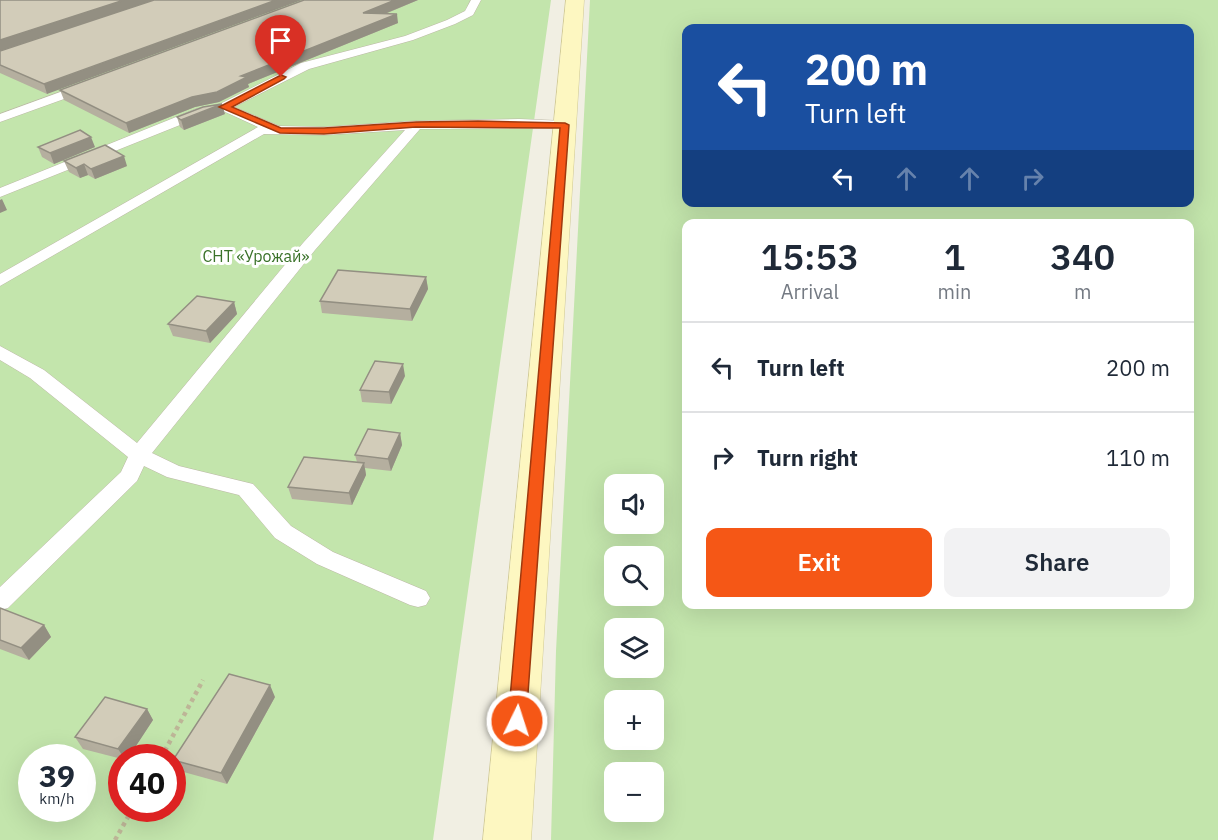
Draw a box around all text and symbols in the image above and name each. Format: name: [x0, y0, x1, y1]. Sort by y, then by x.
pin: [255, 15, 306, 77]
icon: arrive: [264, 24, 297, 57]
text: 200 m: [805, 42, 928, 97]
icon: left: [706, 48, 784, 126]
text: Turn left: [805, 95, 906, 130]
icon: left: [827, 162, 860, 195]
icon: ahead: [890, 162, 923, 195]
icon: ahead: [953, 162, 986, 195]
icon: right: [1016, 162, 1049, 195]
text: 15:53: [761, 233, 859, 280]
text: 1: [944, 233, 965, 280]
text: 340: [1050, 233, 1115, 280]
park label: СНТ «Урожай»: [202, 246, 310, 266]
text: Arrival: [781, 278, 839, 305]
text: min: [938, 278, 971, 305]
text: m: [1074, 278, 1091, 305]
icon: left: [706, 351, 739, 384]
text: Turn left: [757, 353, 845, 382]
text: 200 m: [1106, 353, 1170, 382]
icon: right: [706, 441, 739, 474]
text: Turn right: [757, 443, 858, 472]
text: 110 m: [1106, 443, 1170, 472]
map controls: [604, 474, 664, 822]
button: sound: [604, 474, 664, 534]
button: Exit: [706, 528, 932, 597]
button: Share: [944, 528, 1170, 597]
button: search: [604, 546, 664, 606]
button: layers: [604, 618, 664, 678]
position arrow: [485, 689, 549, 753]
button: +: [604, 690, 664, 750]
speed limit sign: 40: [108, 744, 186, 822]
text: 39: [39, 756, 75, 795]
button: −: [604, 762, 664, 822]
text: km/h: [39, 789, 75, 808]

